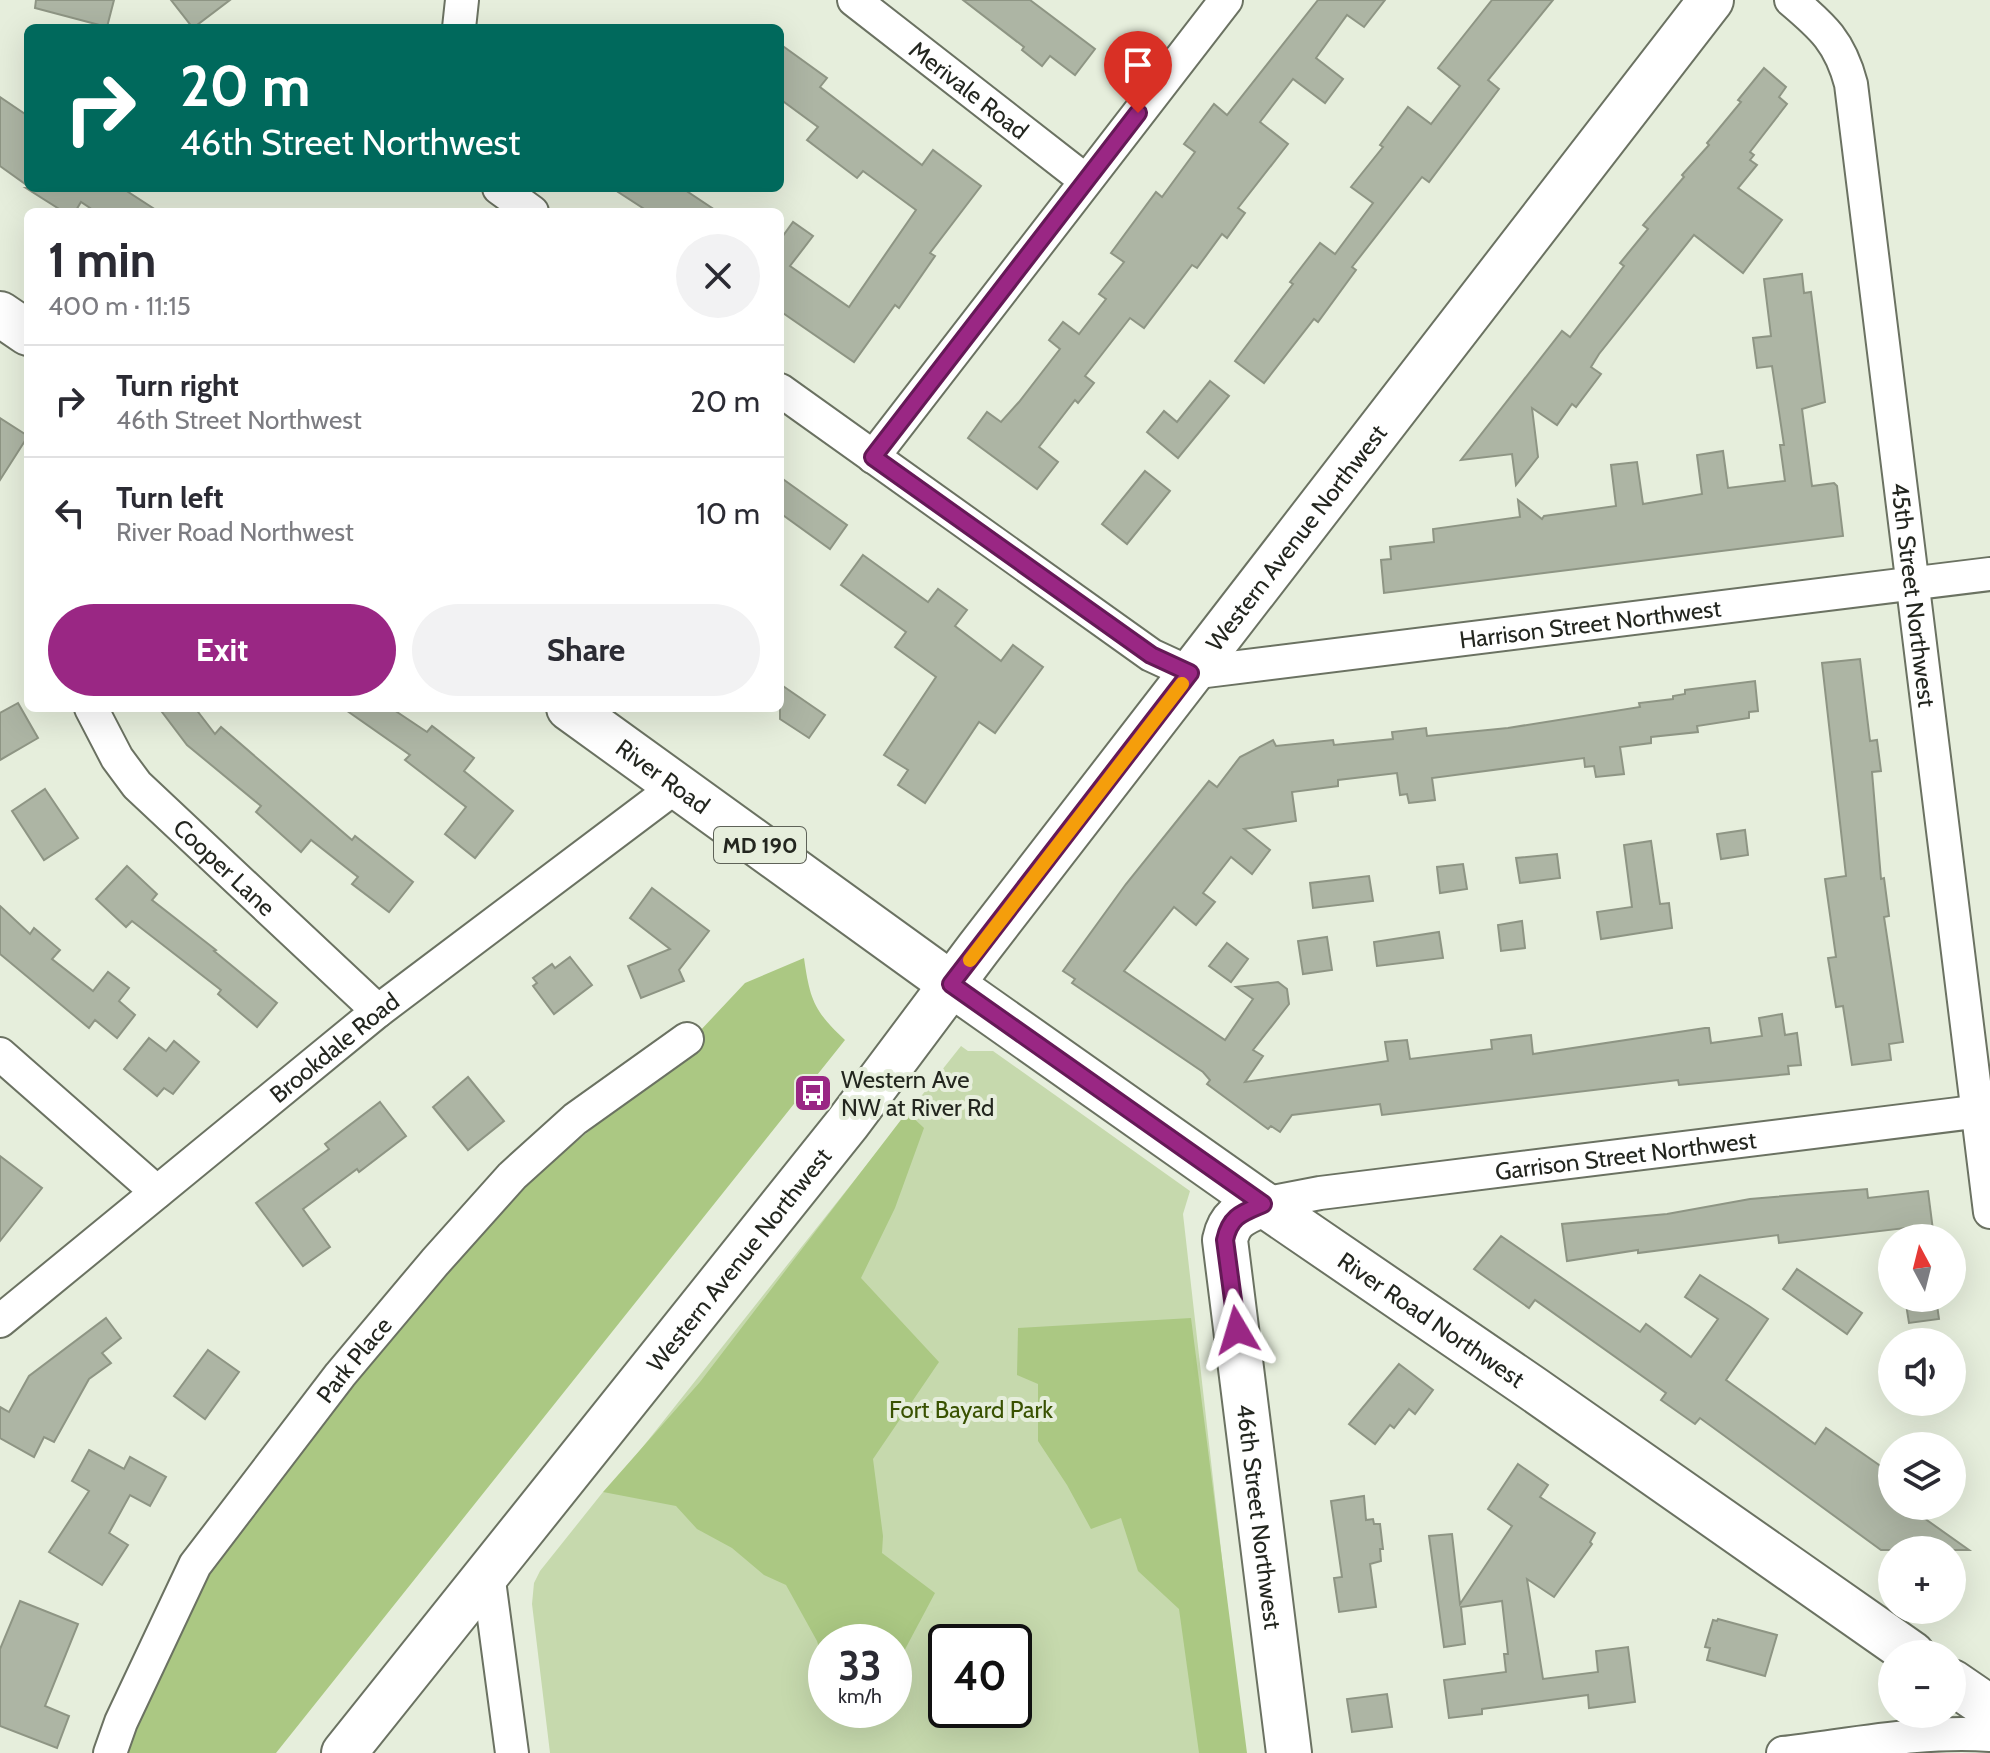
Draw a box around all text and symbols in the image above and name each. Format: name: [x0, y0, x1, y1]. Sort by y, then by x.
pin: [1104, 31, 1172, 113]
street label: Merivale Road: [904, 34, 1034, 145]
icon: arrive: [1116, 43, 1160, 87]
text: 20 m: [180, 52, 310, 120]
icon: right: [48, 56, 152, 160]
text: 46th Street Northwest: [180, 120, 520, 164]
text: 1 min: [48, 231, 156, 289]
button: close: [676, 234, 760, 318]
text: 400 m · 11:15: [48, 290, 191, 322]
text: Turn right: [116, 367, 239, 404]
icon: right: [48, 379, 92, 423]
text: 20 m: [690, 383, 760, 420]
text: 46th Street Northwest: [116, 404, 362, 436]
street label: Western Avenue Northwest: [1199, 419, 1392, 656]
text: Turn left: [116, 479, 224, 516]
street label: 45th Street Northwest: [1886, 481, 1942, 709]
icon: left: [48, 491, 92, 535]
text: 10 m: [696, 495, 760, 532]
text: River Road Northwest: [116, 516, 354, 548]
street label: Harrison Street Northwest: [1458, 593, 1723, 654]
button: Exit: [48, 604, 396, 696]
button: Share: [412, 604, 760, 696]
street label: River Road: [611, 732, 715, 819]
street label: Cooper Lane: [168, 812, 281, 922]
road number: MD 190: [714, 827, 806, 863]
street label: Brookdale Road: [264, 986, 405, 1108]
place label: Western Ave NW at River Rd: [841, 1065, 994, 1122]
bus stop icon: Western Ave NW at River Rd: [792, 1072, 834, 1114]
street label: Garrison Street Northwest: [1493, 1125, 1758, 1186]
street label: Western Avenue Northwest: [641, 1142, 837, 1377]
north arrow: [1878, 1224, 1966, 1312]
map controls: [1878, 1224, 1966, 1728]
street label: River Road Northwest: [1333, 1245, 1530, 1393]
position arrow: [1195, 1288, 1279, 1372]
street label: Park Place: [310, 1311, 397, 1408]
button: sound: [1878, 1328, 1966, 1416]
park label: Fort Bayard Park: [889, 1395, 1053, 1424]
street label: 46th Street Northwest: [1231, 1402, 1288, 1631]
button: layers: [1878, 1432, 1966, 1520]
button: +: [1878, 1536, 1966, 1624]
speed limit sign: 40: [928, 1624, 1032, 1728]
button: −: [1878, 1640, 1966, 1728]
text: 33: [838, 1641, 882, 1690]
text: km/h: [838, 1684, 882, 1708]

